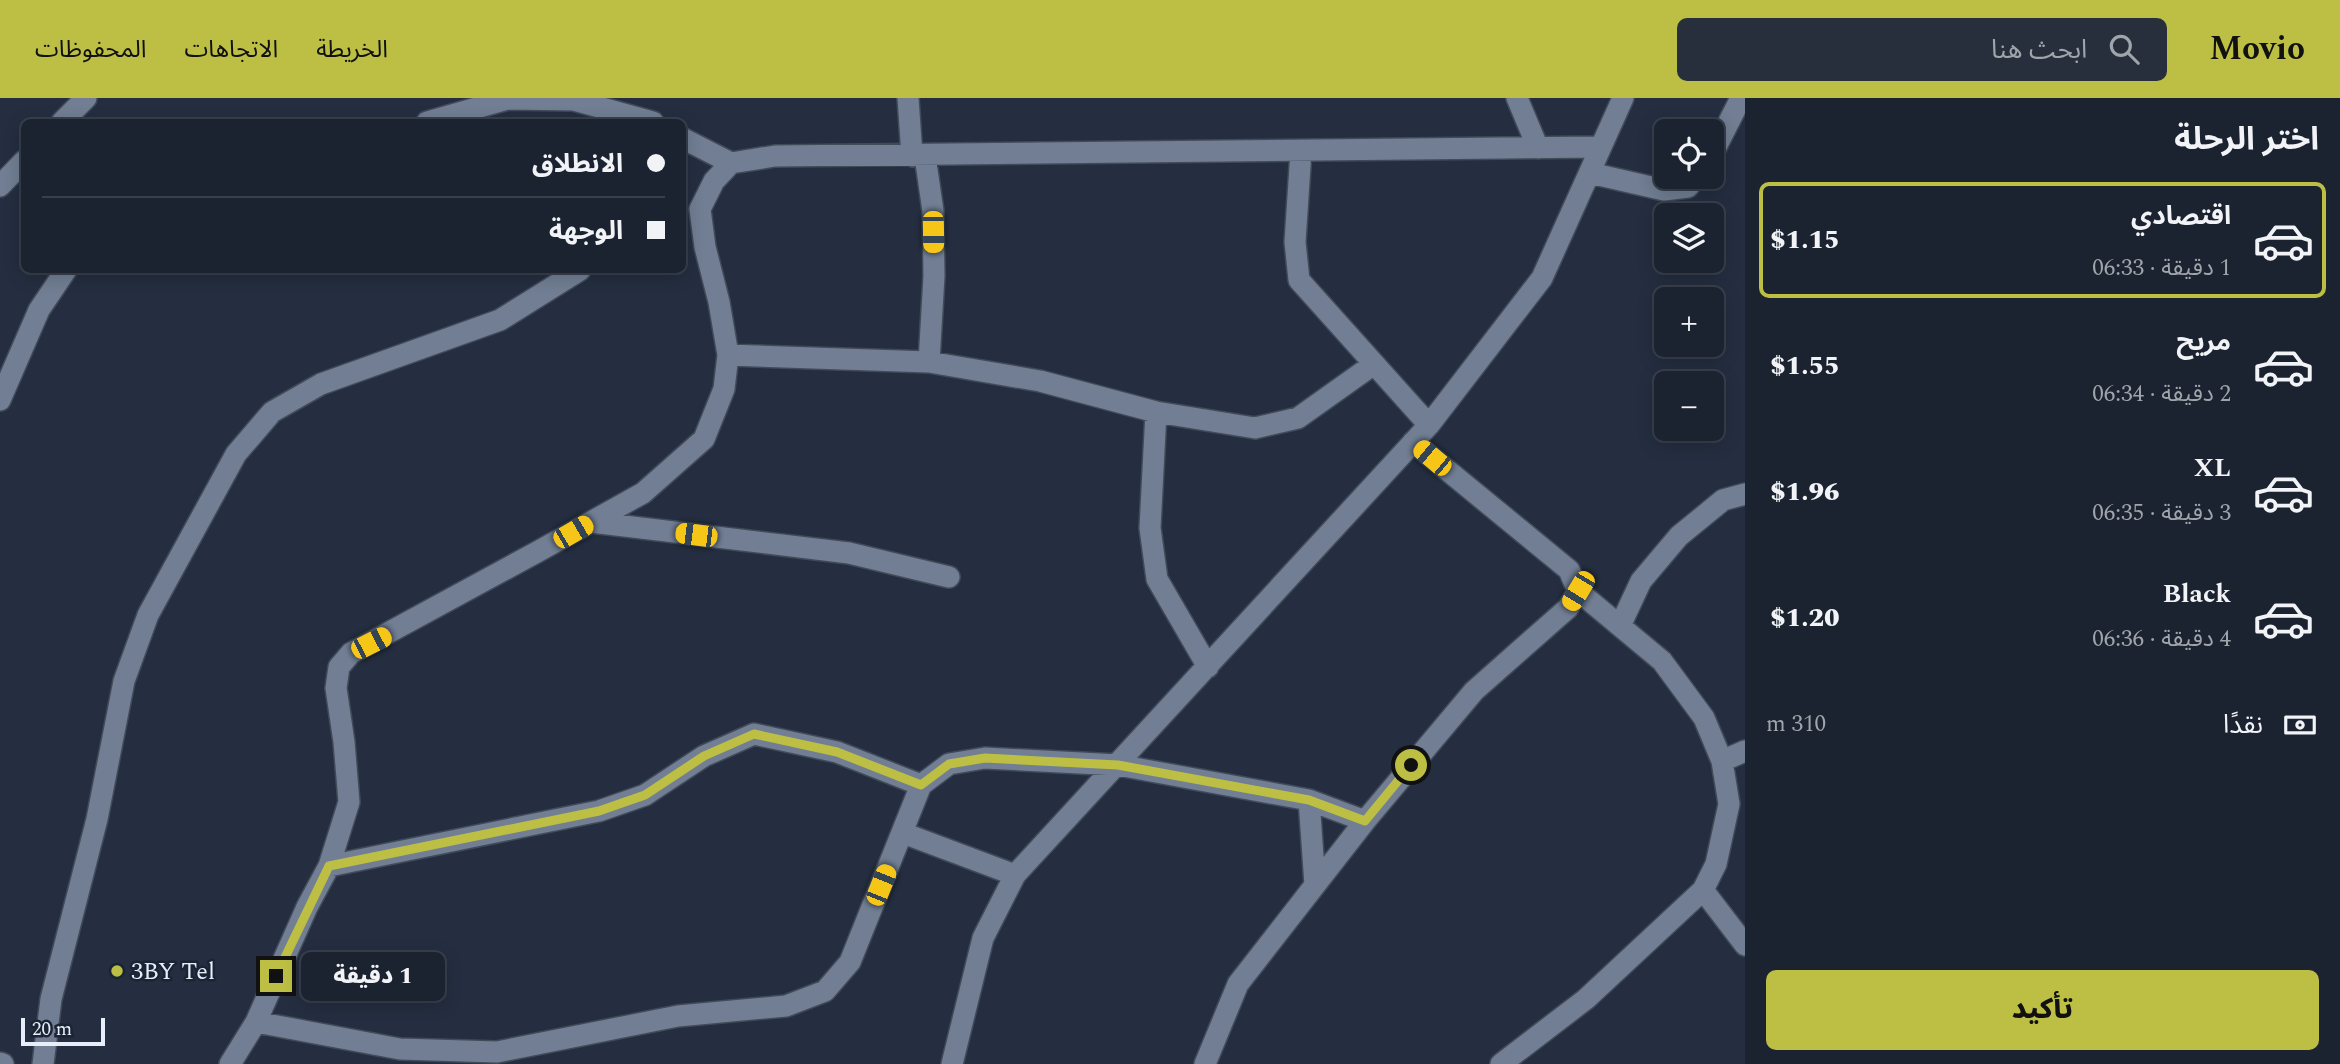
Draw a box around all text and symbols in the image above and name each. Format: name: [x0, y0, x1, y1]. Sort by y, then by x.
search box: [1677, 18, 2167, 81]
text: Movio: [2209, 24, 2305, 74]
text: ابحث هنا: [1991, 30, 2087, 70]
icon: search: [2105, 30, 2143, 68]
text: المحفوظات: [35, 32, 146, 68]
text: الاتجاهات: [184, 32, 278, 68]
text: الخريطة: [316, 32, 388, 68]
text: اختر الرحلة: [2174, 115, 2319, 164]
map controls: [1654, 119, 1724, 441]
button: locate: [1654, 119, 1724, 189]
text: الانطلاق: [532, 144, 623, 184]
text: اقتصادي: [2131, 196, 2231, 236]
button: layers: [1654, 203, 1724, 273]
icon: car: [2252, 209, 2315, 272]
text: الوجهة: [549, 211, 623, 251]
car: [923, 211, 944, 253]
text: $1.15: [1770, 220, 1840, 260]
text: 1 دقيقة · 06:33: [2092, 251, 2231, 286]
button: +: [1654, 287, 1724, 357]
text: مريح: [2176, 322, 2231, 362]
icon: car: [2252, 335, 2315, 398]
text: $1.55: [1770, 346, 1840, 386]
button: −: [1654, 371, 1724, 441]
text: 2 دقيقة · 06:34: [2092, 377, 2231, 412]
car: [1410, 436, 1455, 480]
text: XL: [2194, 448, 2231, 488]
icon: car: [2252, 461, 2315, 524]
text: $1.96: [1770, 472, 1840, 512]
text: 3 دقيقة · 06:35: [2092, 496, 2231, 531]
car: [550, 512, 597, 552]
car: [674, 522, 719, 548]
car: [1559, 568, 1598, 614]
text: Black: [2163, 574, 2231, 614]
icon: car: [2252, 587, 2315, 650]
text: $1.20: [1770, 598, 1840, 638]
text: 4 دقيقة · 06:36: [2092, 622, 2231, 657]
car: [348, 624, 395, 662]
text: نقدًا: [2223, 705, 2263, 745]
icon: cash: [2281, 706, 2319, 744]
text: 310 m: [1766, 707, 1826, 742]
route start: [1395, 749, 1427, 781]
car: [864, 862, 899, 908]
callout: 1 دقيقة: [300, 952, 444, 1001]
place label: 3BY Tel: [131, 954, 215, 990]
text: 1 دقيقة: [333, 959, 413, 994]
route end: [260, 960, 292, 992]
marker: 3BY Tel: [109, 963, 125, 979]
button: تأكيد: [1766, 970, 2319, 1050]
scale bar: [21, 1015, 105, 1047]
text: 20 m: [32, 1015, 72, 1044]

